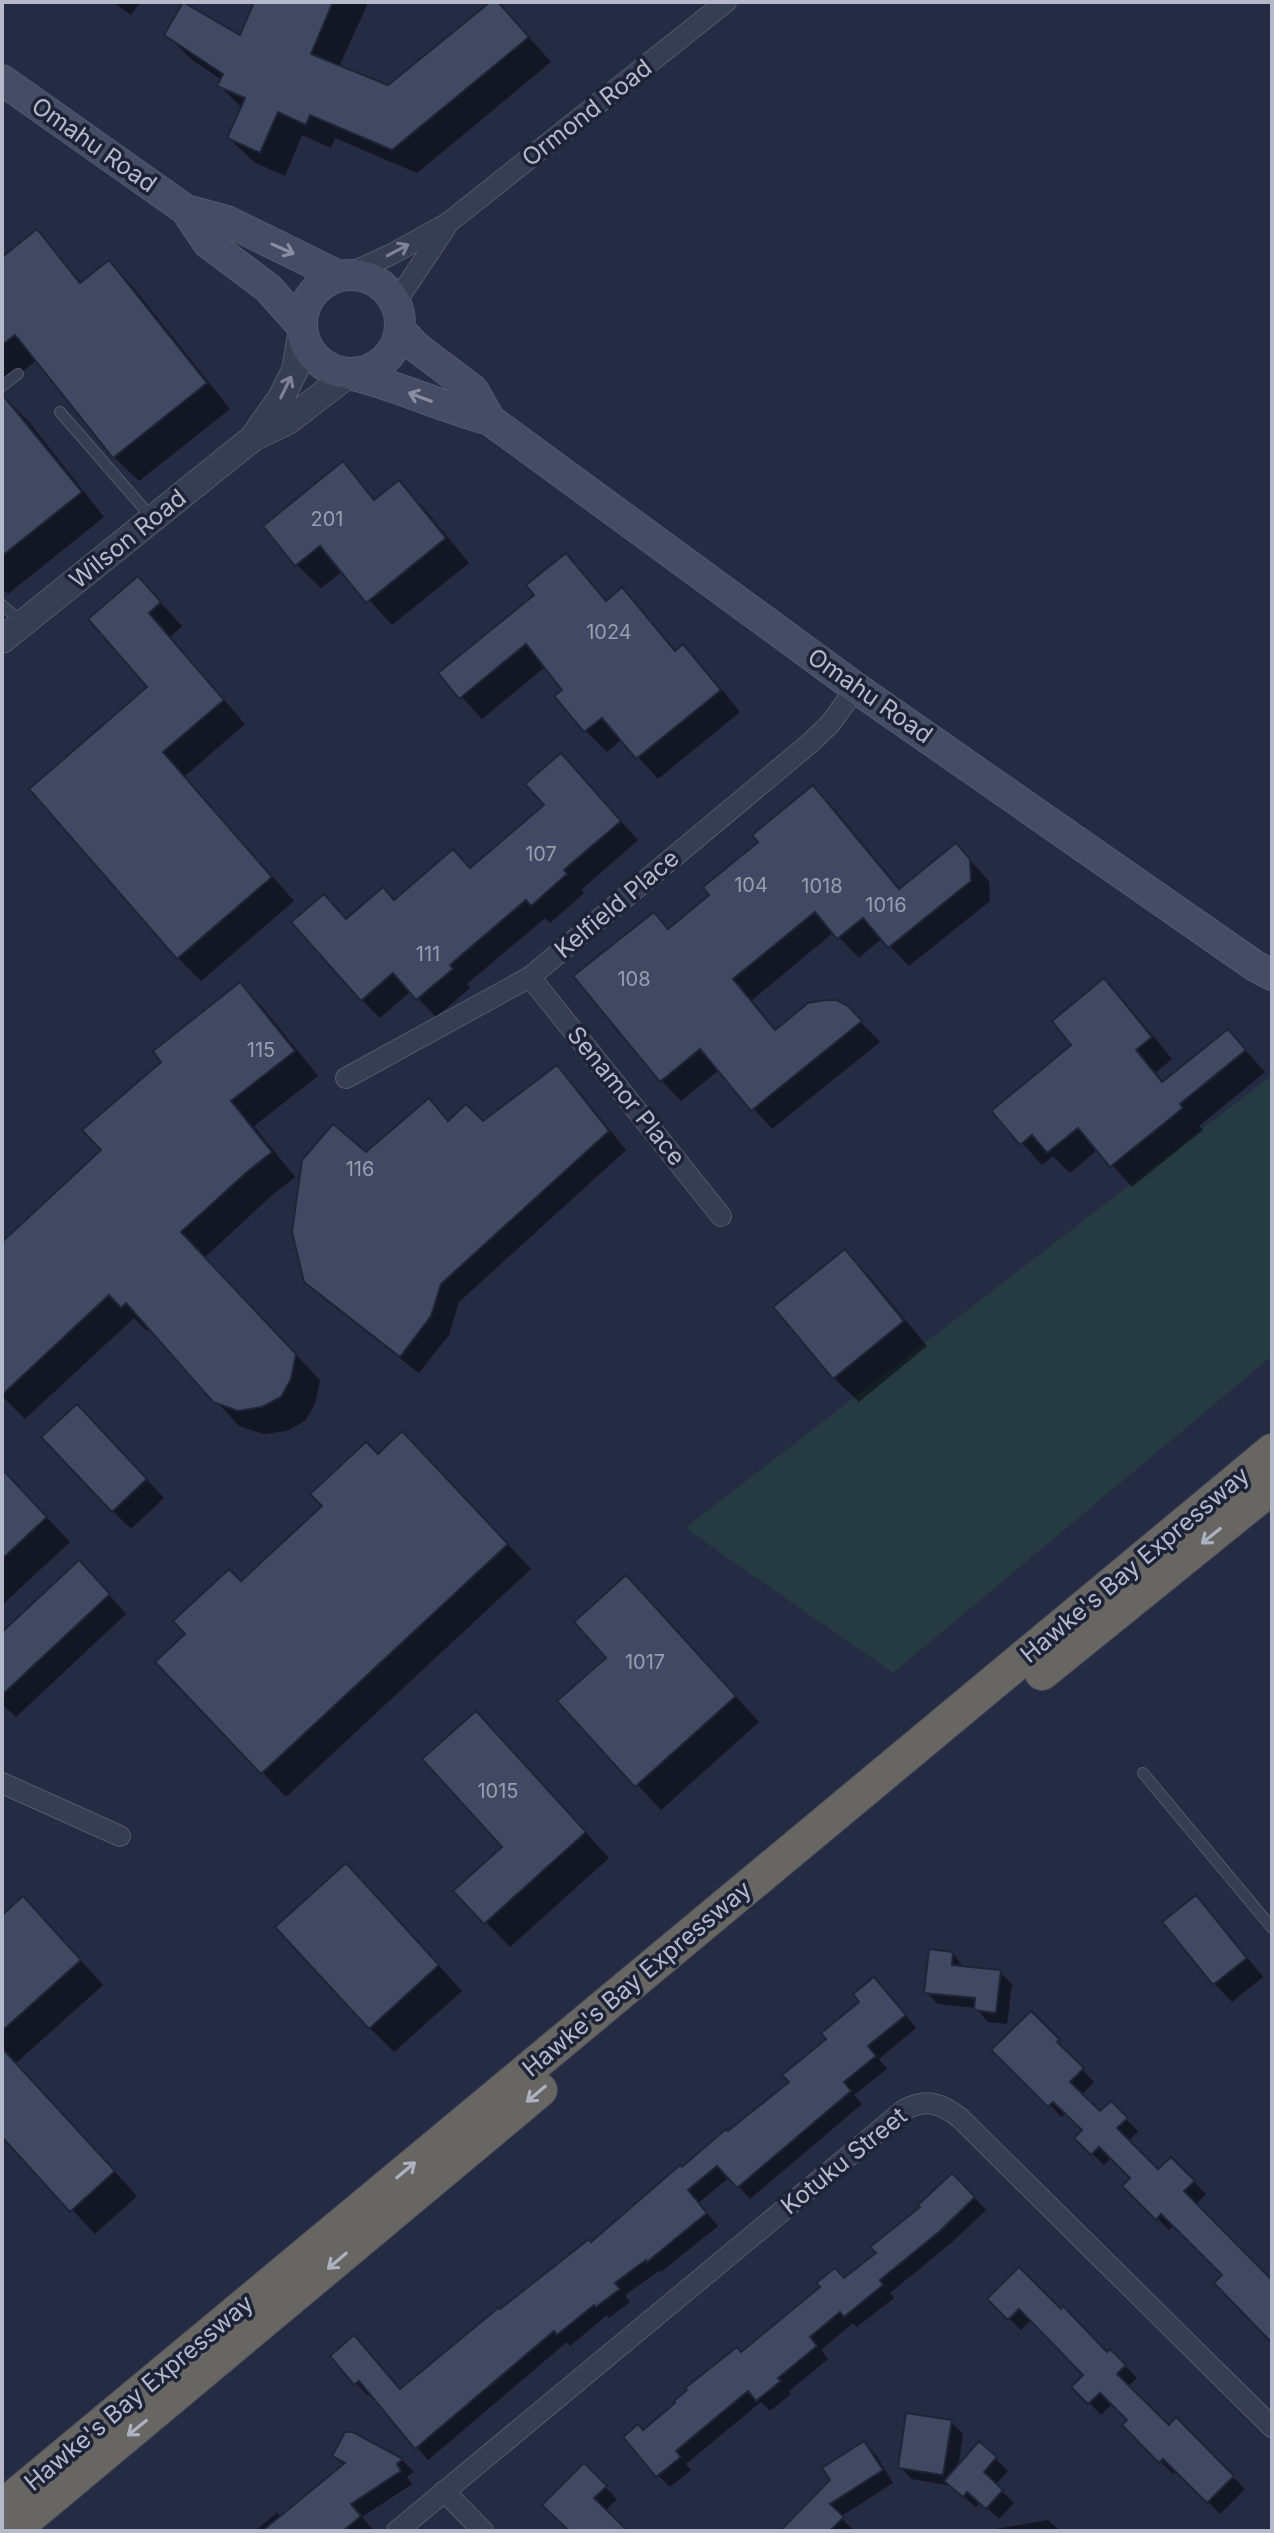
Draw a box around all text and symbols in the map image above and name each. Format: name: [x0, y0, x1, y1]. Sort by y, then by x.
street label: Ormond Road: [516, 53, 657, 172]
street label: Omahu Road: [26, 91, 162, 198]
one-way arrow: [385, 242, 409, 258]
one-way arrow: [270, 243, 295, 258]
one-way arrow: [279, 376, 294, 400]
one-way arrow: [408, 388, 433, 403]
street label: Wilson Road: [64, 483, 192, 594]
house number: 201: [311, 507, 343, 531]
house number: 1024: [586, 620, 632, 644]
street label: Omahu Road: [802, 642, 938, 749]
house number: 107: [525, 842, 557, 866]
street label: Kelfield Place: [549, 843, 685, 964]
house number: 104: [734, 873, 768, 897]
house number: 1018: [801, 874, 843, 898]
house number: 1016: [865, 893, 907, 917]
house number: 111: [416, 942, 440, 966]
house number: 108: [617, 967, 651, 991]
street label: Senamor Place: [561, 1020, 691, 1171]
house number: 115: [247, 1038, 275, 1062]
house number: 116: [346, 1157, 374, 1181]
street label: Hawke's Bay Expressway: [1015, 1461, 1255, 1669]
one-way arrow: [1201, 1527, 1222, 1545]
house number: 1017: [625, 1650, 665, 1674]
house number: 1015: [477, 1779, 519, 1803]
street label: Hawke's Bay Expressway: [517, 1875, 757, 2083]
one-way arrow: [526, 2085, 546, 2103]
street label: Kotuku Street: [775, 2101, 913, 2220]
one-way arrow: [396, 2161, 416, 2179]
one-way arrow: [327, 2252, 347, 2270]
street label: Hawke's Bay Expressway: [19, 2289, 259, 2497]
one-way arrow: [128, 2419, 148, 2437]

